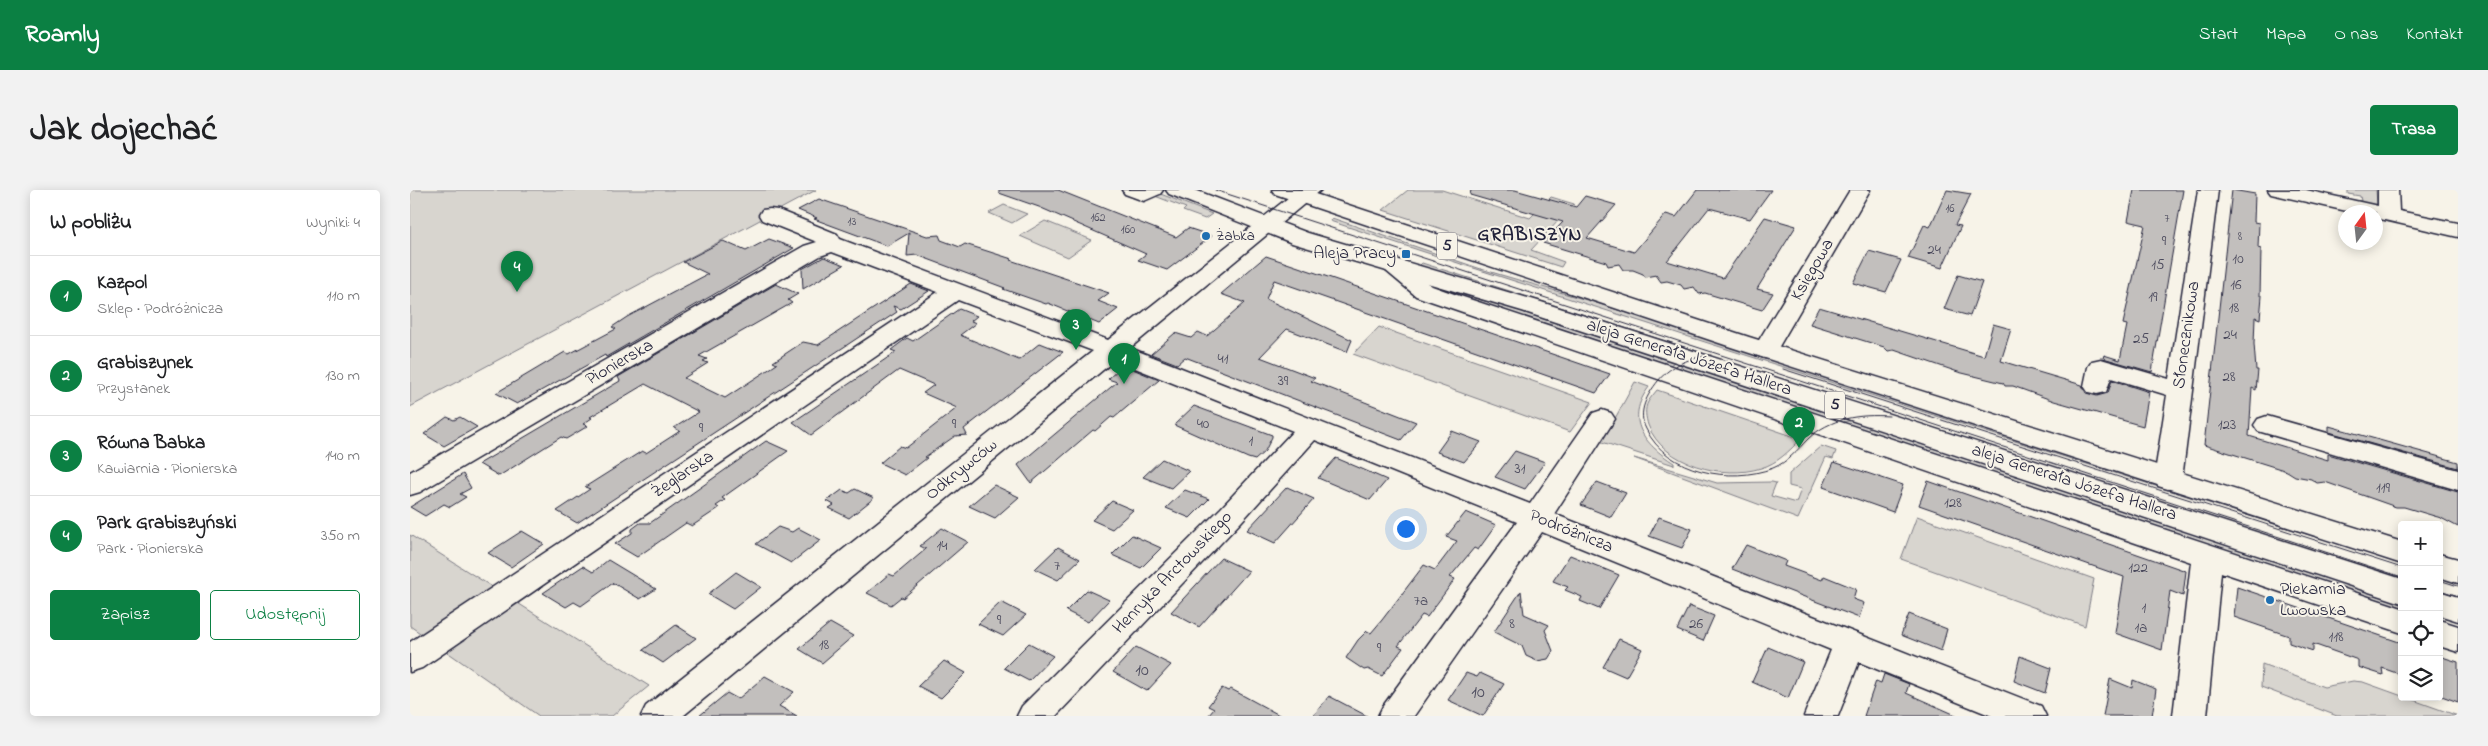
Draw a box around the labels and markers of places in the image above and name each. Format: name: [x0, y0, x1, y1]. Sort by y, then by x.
place label: Żabka: [1216, 225, 1255, 247]
marker: Żabka: [1200, 230, 1212, 242]
place label: Aleja Pracy: [1313, 241, 1396, 267]
marker: Aleja Pracy: [1400, 248, 1412, 260]
pin: 4: [501, 251, 533, 292]
pin: 3: [1060, 309, 1092, 350]
pin: 1: [1108, 343, 1140, 384]
pin: 2: [1783, 407, 1815, 448]
place label: Piekarnia Lwowska: [2280, 577, 2346, 624]
marker: Piekarnia Lwowska: [2264, 594, 2276, 606]

